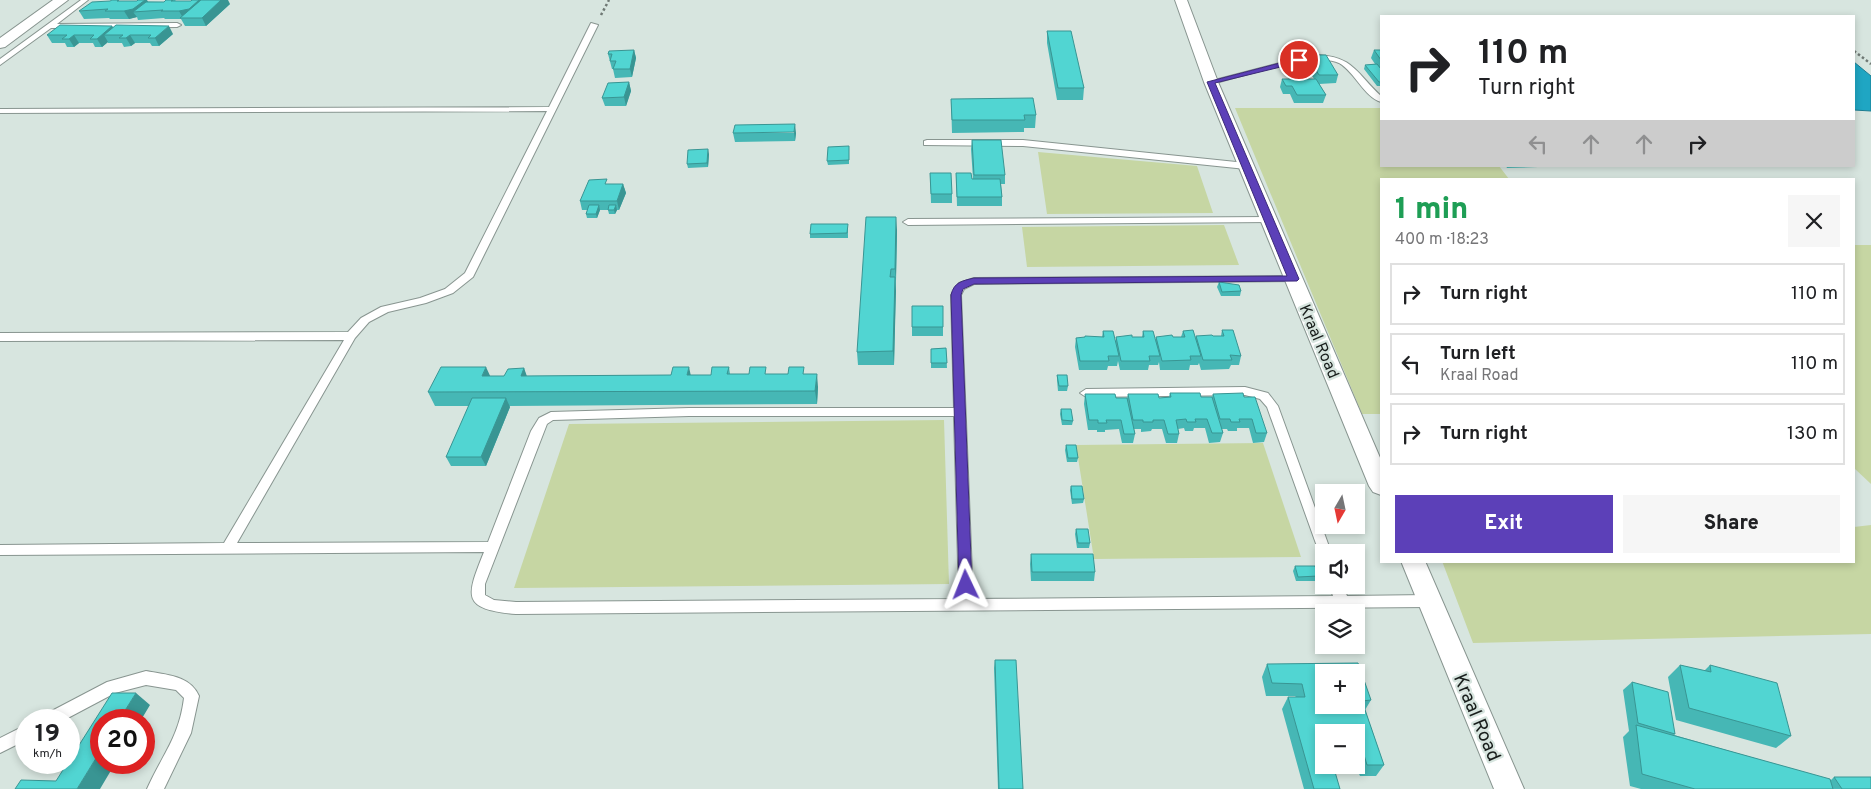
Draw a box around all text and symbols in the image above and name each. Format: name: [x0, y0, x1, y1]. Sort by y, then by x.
text: 110 m: [1478, 32, 1568, 76]
icon: right: [1395, 35, 1460, 100]
pin: [1278, 39, 1320, 81]
icon: arrive: [1285, 46, 1313, 74]
text: Turn right: [1478, 75, 1575, 102]
icon: left: [1524, 130, 1552, 158]
icon: ahead: [1577, 130, 1605, 158]
icon: ahead: [1630, 130, 1658, 158]
icon: right: [1683, 130, 1711, 158]
text: 1 min: [1395, 192, 1468, 229]
button: close: [1788, 195, 1840, 247]
text: 400 m · 18:23: [1395, 230, 1489, 250]
icon: right: [1397, 280, 1425, 308]
text: Turn right: [1440, 282, 1528, 306]
text: 110 m: [1791, 282, 1838, 306]
street label: Kraal Road: [1294, 302, 1343, 382]
text: Turn left: [1440, 342, 1516, 366]
icon: left: [1397, 350, 1425, 378]
text: 110 m: [1791, 352, 1838, 376]
text: Kraal Road: [1440, 366, 1518, 386]
icon: right: [1397, 420, 1425, 448]
text: Turn right: [1440, 422, 1528, 446]
text: 130 m: [1787, 422, 1838, 446]
north arrow: [1315, 484, 1365, 534]
map controls: [1315, 484, 1365, 774]
button: Exit: [1395, 495, 1613, 553]
button: Share: [1623, 495, 1840, 553]
button: sound: [1315, 544, 1365, 594]
position arrow: [939, 558, 991, 610]
button: layers: [1315, 604, 1365, 654]
button: +: [1315, 664, 1365, 714]
street label: Kraal Road: [1447, 670, 1505, 765]
speed limit sign: 20: [90, 709, 155, 774]
text: 19: [35, 719, 60, 751]
button: −: [1315, 724, 1365, 774]
text: km/h: [33, 746, 62, 762]

